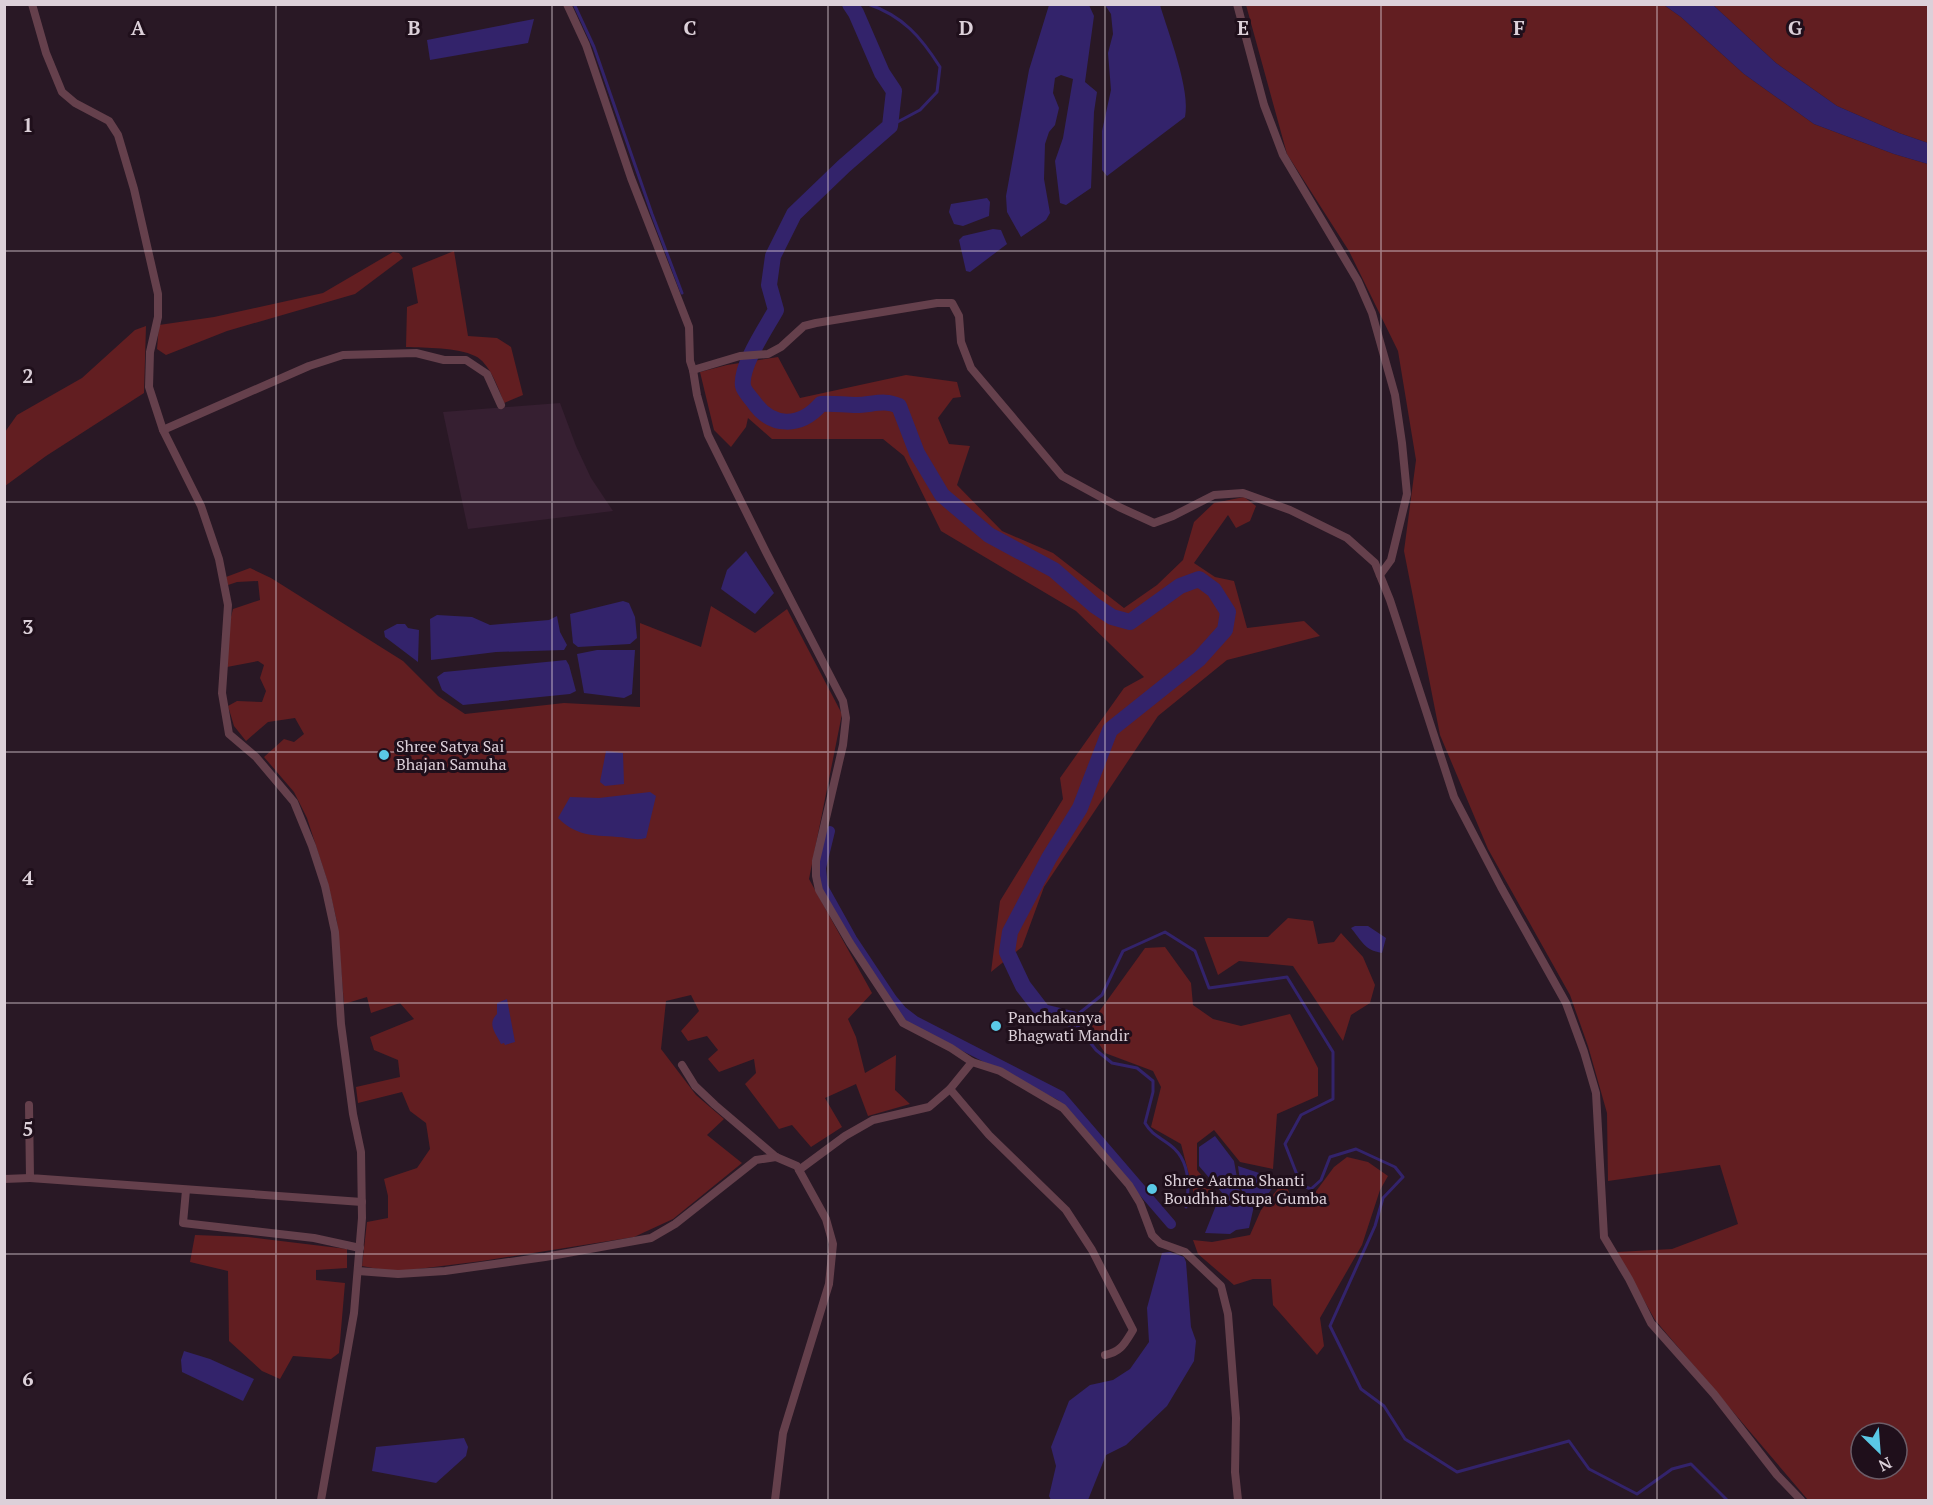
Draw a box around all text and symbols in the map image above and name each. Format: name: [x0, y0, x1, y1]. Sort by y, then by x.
text: A: [131, 14, 146, 41]
text: B: [408, 14, 421, 41]
text: C: [683, 14, 697, 41]
text: D: [959, 14, 973, 41]
text: E: [1237, 14, 1249, 41]
text: F: [1513, 14, 1525, 41]
text: G: [1788, 14, 1802, 41]
text: 1: [22, 111, 34, 138]
text: 2: [22, 362, 34, 389]
text: 3: [22, 613, 34, 640]
place label: Shree Satya Sai Bhajan Samuha: [396, 735, 507, 775]
marker: Shree Satya Sai Bhajan Samuha: [377, 748, 391, 762]
text: 4: [22, 864, 34, 891]
place label: Panchakanya Bhagwati Mandir: [1008, 1006, 1130, 1046]
marker: Panchakanya Bhagwati Mandir: [989, 1019, 1003, 1033]
text: 5: [22, 1115, 34, 1142]
place label: Shree Aatma Shanti Boudhha Stupa Gumba: [1164, 1169, 1327, 1209]
marker: Shree Aatma Shanti Boudhha Stupa Gumba: [1145, 1182, 1159, 1196]
text: 6: [22, 1365, 34, 1392]
north arrow: [1849, 1421, 1909, 1481]
text: N: [1875, 1452, 1895, 1477]

